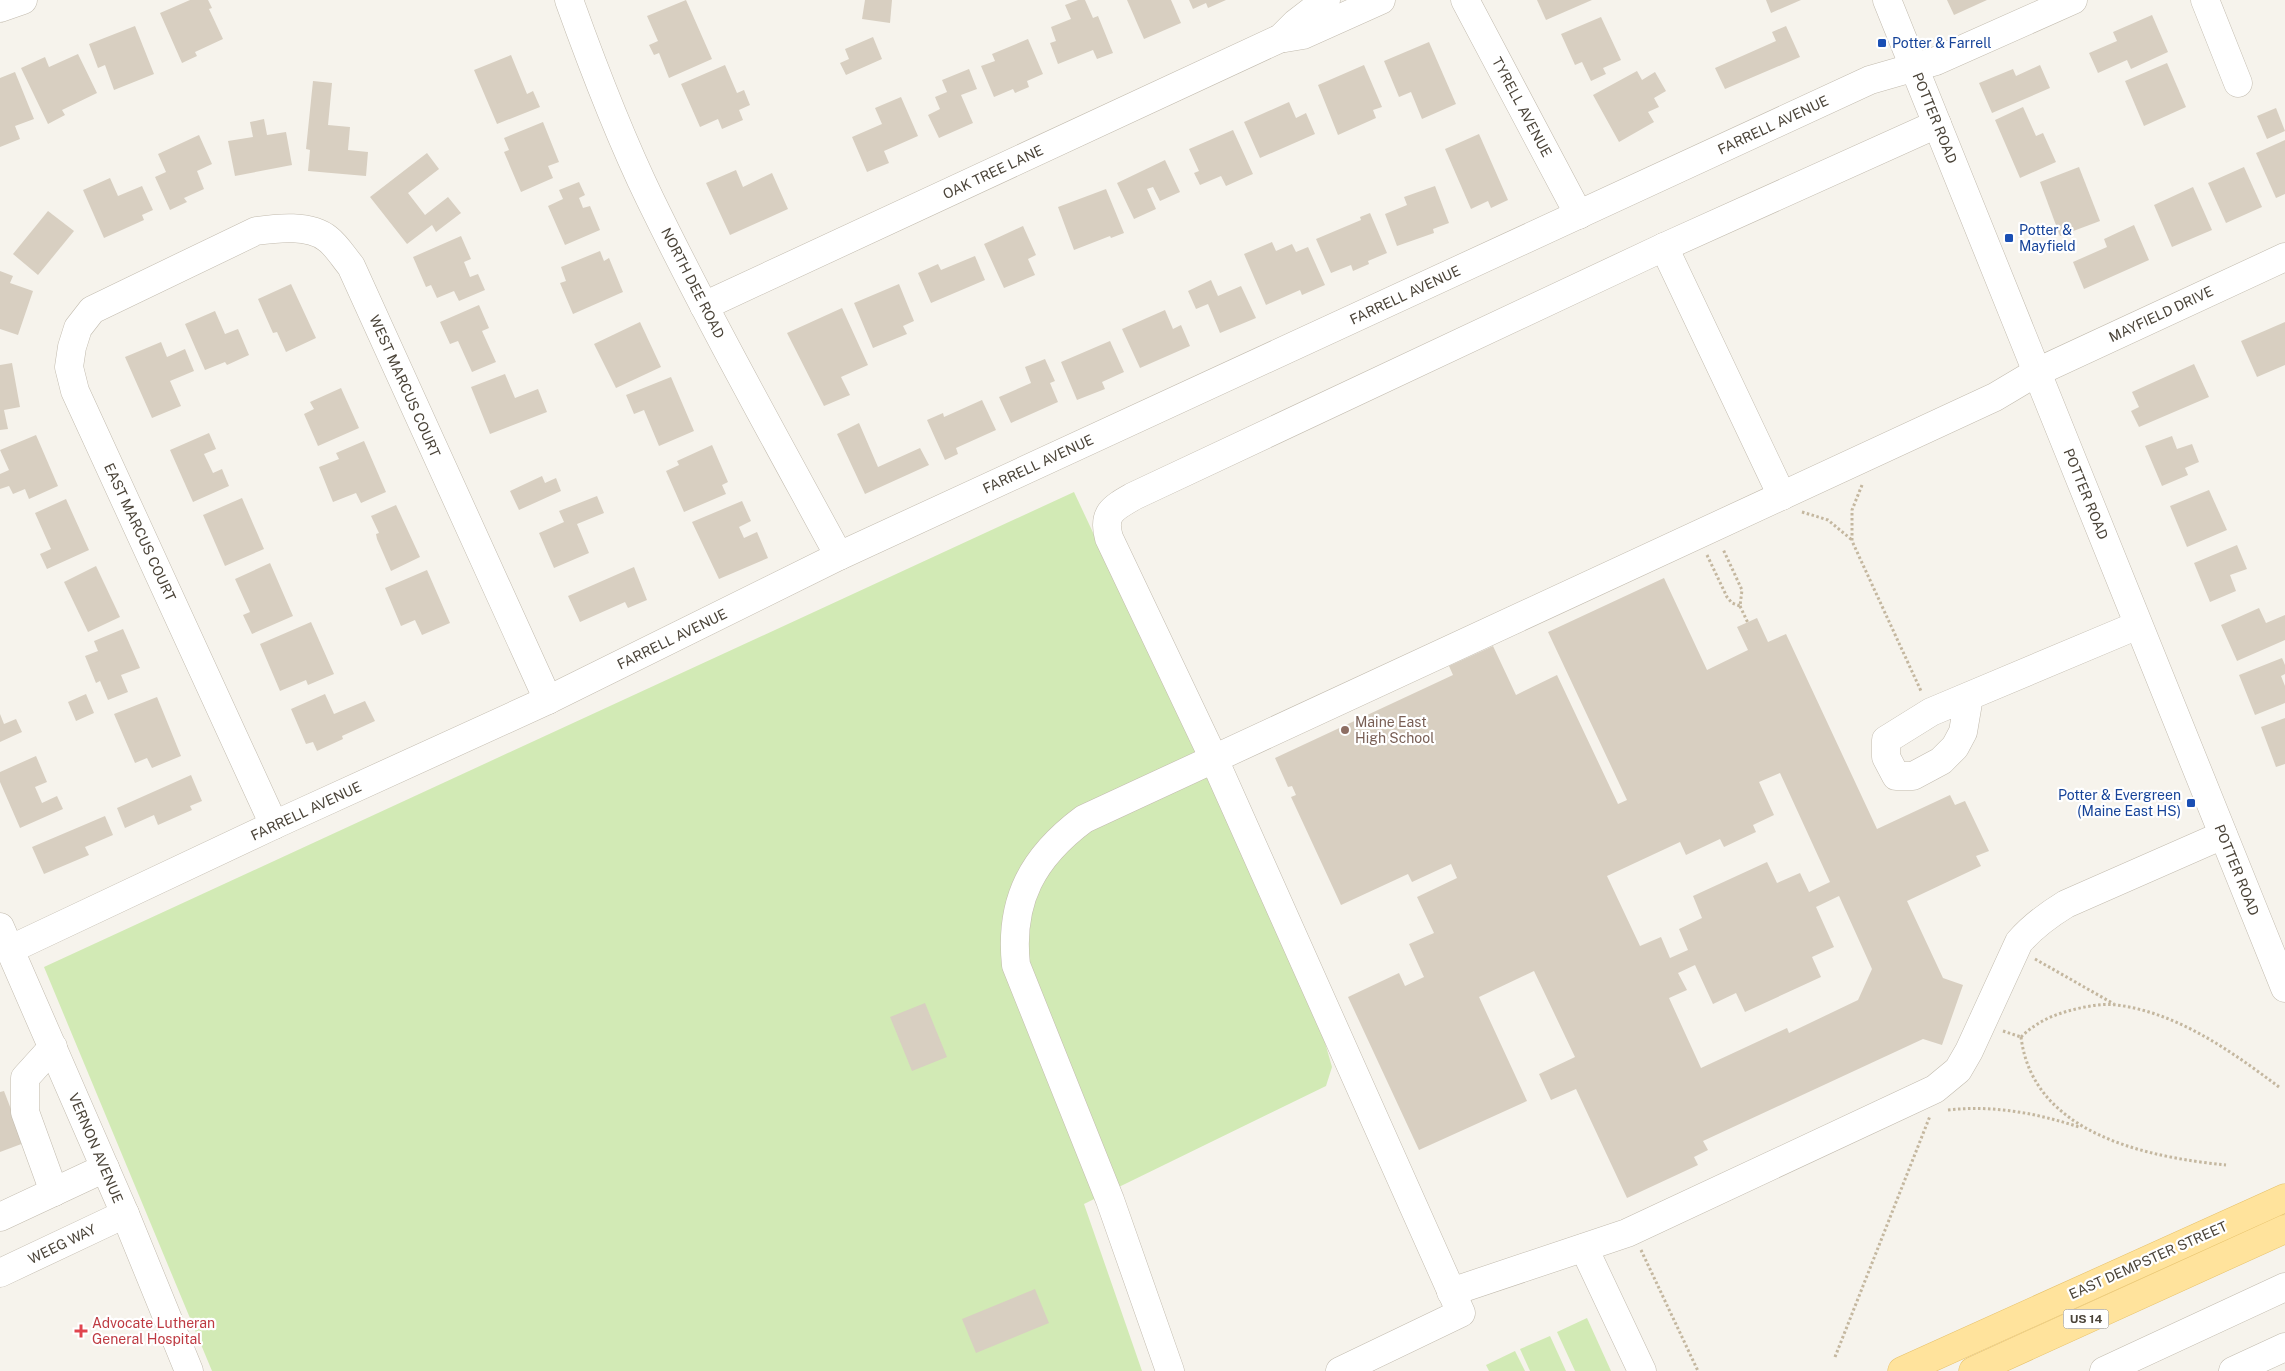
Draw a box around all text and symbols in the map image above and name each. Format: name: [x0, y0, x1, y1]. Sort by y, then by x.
place label: Potter & Farrell: [1892, 35, 1991, 51]
marker: Potter & Farrell: [1876, 37, 1888, 49]
street label: TYRELL AVENUE: [1489, 54, 1555, 160]
street label: POTTER ROAD: [1909, 70, 1961, 166]
street label: FARRELL AVENUE: [1715, 92, 1831, 158]
street label: OAK TREE LANE: [940, 142, 1046, 202]
place label: Potter & Mayfield: [2019, 222, 2076, 254]
street label: NORTH DEE ROAD: [658, 225, 728, 341]
marker: Potter & Mayfield: [2003, 232, 2015, 244]
street label: FARRELL AVENUE: [1347, 262, 1463, 328]
street label: MAYFIELD DRIVE: [2106, 283, 2216, 345]
street label: WEST MARCUS COURT: [366, 312, 444, 460]
street label: FARRELL AVENUE: [980, 431, 1096, 497]
street label: POTTER ROAD: [2060, 446, 2112, 542]
street label: EAST MARCUS COURT: [101, 461, 179, 603]
street label: FARRELL AVENUE: [614, 605, 730, 673]
place label: Maine East High School: [1355, 714, 1434, 746]
marker: Maine East High School: [1339, 724, 1351, 736]
street label: FARRELL AVENUE: [248, 778, 364, 844]
place label: Potter & Evergreen (Maine East HS): [2058, 787, 2181, 819]
marker: Potter & Evergreen (Maine East HS): [2185, 797, 2197, 809]
street label: POTTER ROAD: [2211, 822, 2263, 918]
street label: VERNON AVENUE: [66, 1091, 126, 1205]
street label: EAST DEMPSTER STREET: [2067, 1218, 2229, 1302]
street label: WEEG WAY: [26, 1221, 99, 1267]
road number: US 14: [2064, 1310, 2108, 1328]
place label: Advocate Lutheran General Hospital: [92, 1315, 215, 1347]
marker: Advocate Lutheran General Hospital: [74, 1324, 88, 1338]

